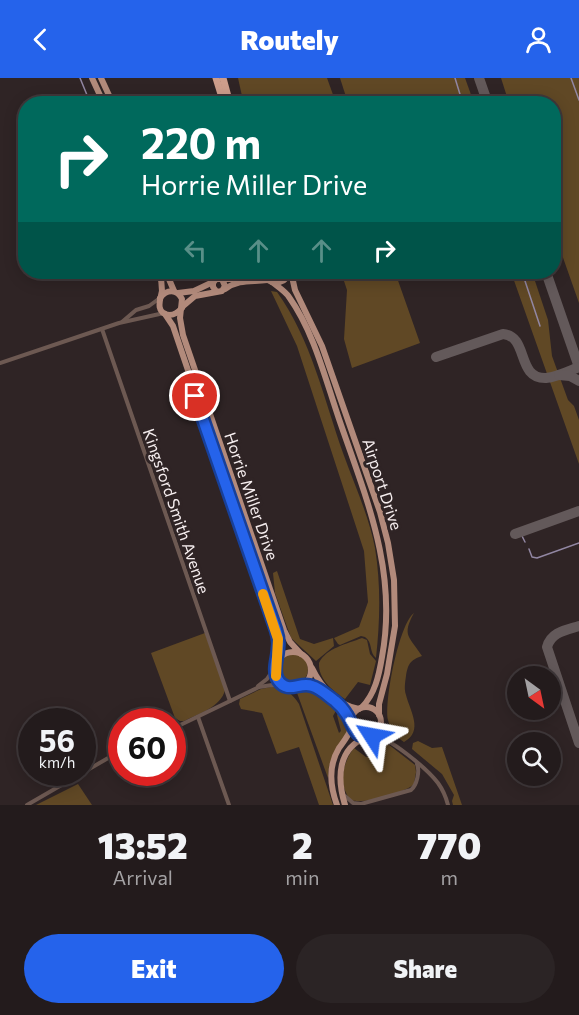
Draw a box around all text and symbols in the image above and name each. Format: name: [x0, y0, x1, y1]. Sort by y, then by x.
icon: back: [24, 23, 57, 56]
text: Routely: [240, 23, 339, 56]
icon: person: [522, 23, 555, 56]
text: 220 m: [141, 116, 261, 168]
icon: right: [42, 120, 120, 198]
text: Horrie Miller Drive: [141, 168, 367, 201]
icon: left: [179, 234, 212, 267]
icon: ahead: [242, 234, 275, 267]
icon: ahead: [305, 234, 338, 267]
icon: right: [368, 234, 401, 267]
pin: [169, 370, 220, 421]
icon: arrive: [178, 379, 211, 412]
street label: Kingsford Smith Avenue: [140, 426, 214, 596]
street label: Horrie Miller Drive: [221, 430, 283, 562]
street label: Airport Drive: [359, 436, 407, 532]
north arrow: [507, 666, 561, 720]
map controls: [507, 666, 561, 786]
position arrow: [340, 704, 404, 768]
speed limit sign: 60: [108, 708, 186, 786]
text: 56: [39, 721, 75, 758]
button: search: [507, 732, 561, 786]
text: km/h: [39, 753, 75, 771]
text: 13:52: [98, 822, 188, 866]
text: 2: [292, 822, 313, 866]
text: 770: [417, 822, 481, 866]
text: Arrival: [112, 865, 173, 889]
text: min: [285, 865, 319, 889]
text: m: [440, 865, 458, 889]
button: Exit: [24, 934, 284, 1003]
button: Share: [296, 934, 555, 1003]

